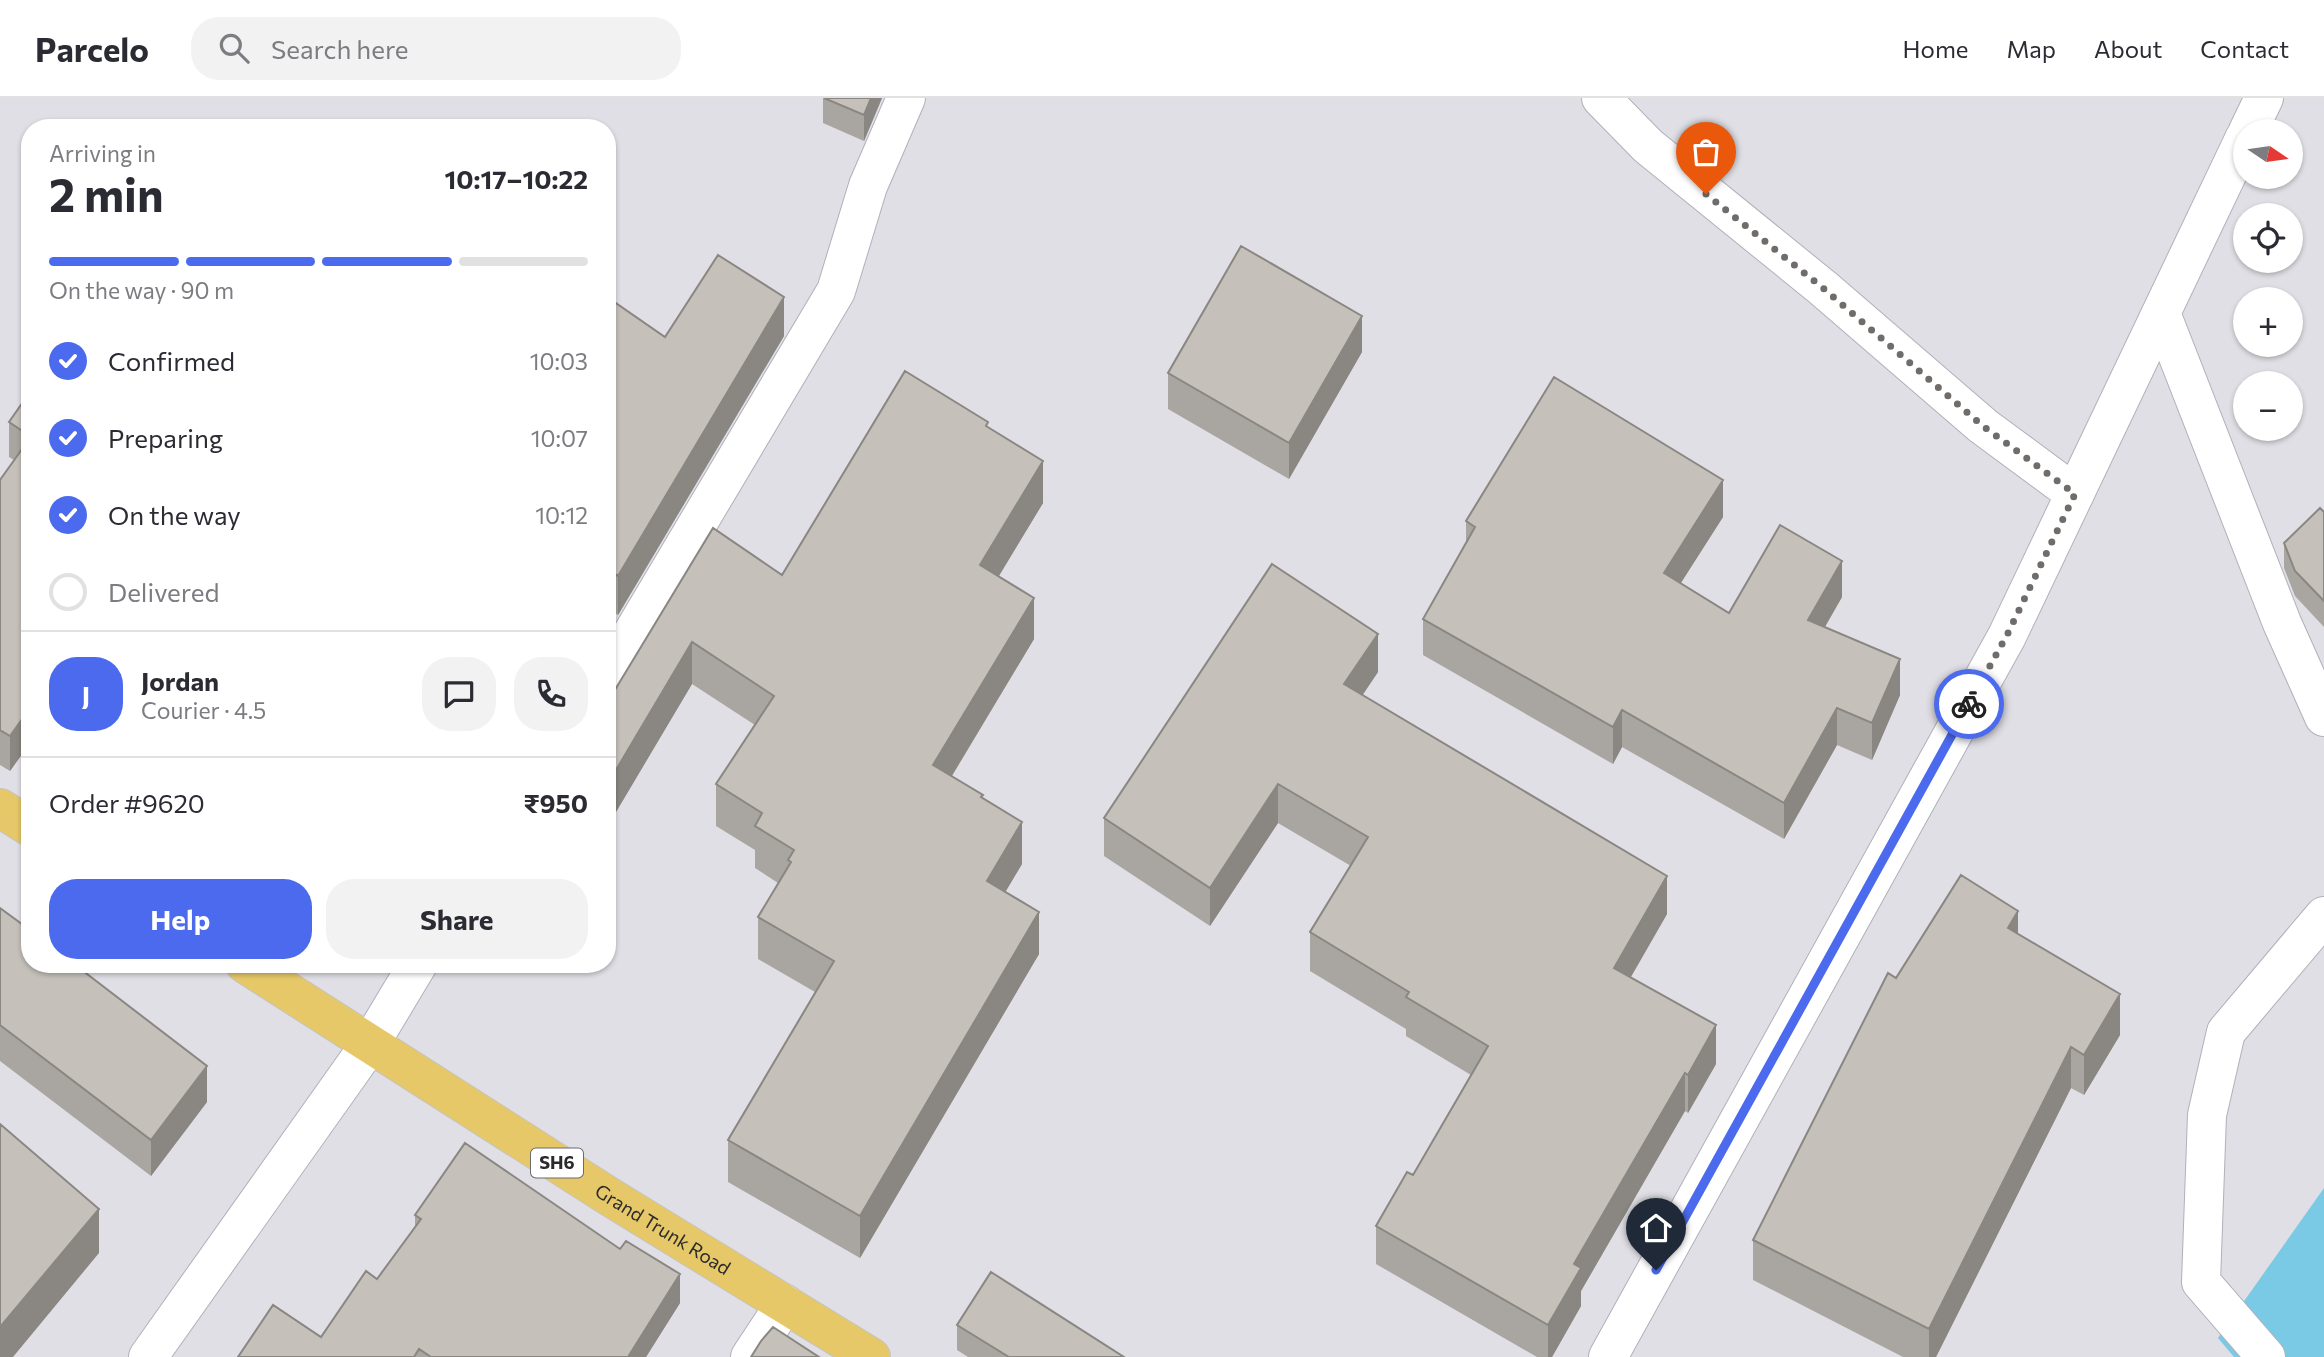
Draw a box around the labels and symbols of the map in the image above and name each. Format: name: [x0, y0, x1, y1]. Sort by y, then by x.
north arrow: [2233, 119, 2303, 189]
pin: [1676, 122, 1736, 194]
courier: [1934, 669, 2004, 739]
road number: SH6: [531, 1148, 583, 1178]
street label: Grand Trunk Road: [591, 1179, 735, 1279]
pin: [1626, 1198, 1686, 1270]

